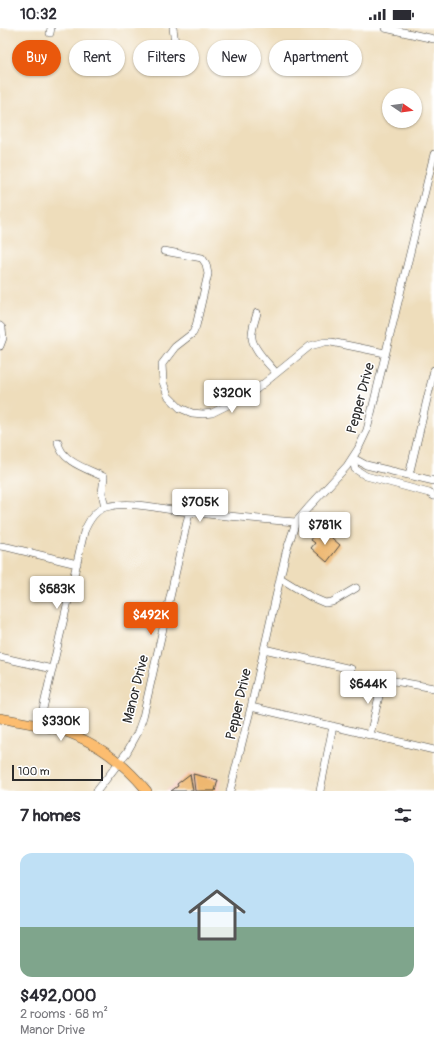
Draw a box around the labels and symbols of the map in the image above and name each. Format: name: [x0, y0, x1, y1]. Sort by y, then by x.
north arrow: [382, 88, 422, 128]
street label: Pepper Drive: [343, 361, 378, 435]
pin: $320K: [204, 380, 260, 414]
pin: $705K: [172, 489, 228, 523]
pin: $781K: [297, 512, 353, 546]
pin: $683K: [29, 576, 85, 610]
pin: $492K: [123, 602, 179, 636]
street label: Manor Drive: [119, 653, 152, 725]
street label: Pepper Drive: [222, 667, 255, 741]
pin: $644K: [340, 671, 396, 705]
pin: $330K: [33, 708, 89, 742]
scale bar: [12, 763, 103, 782]

